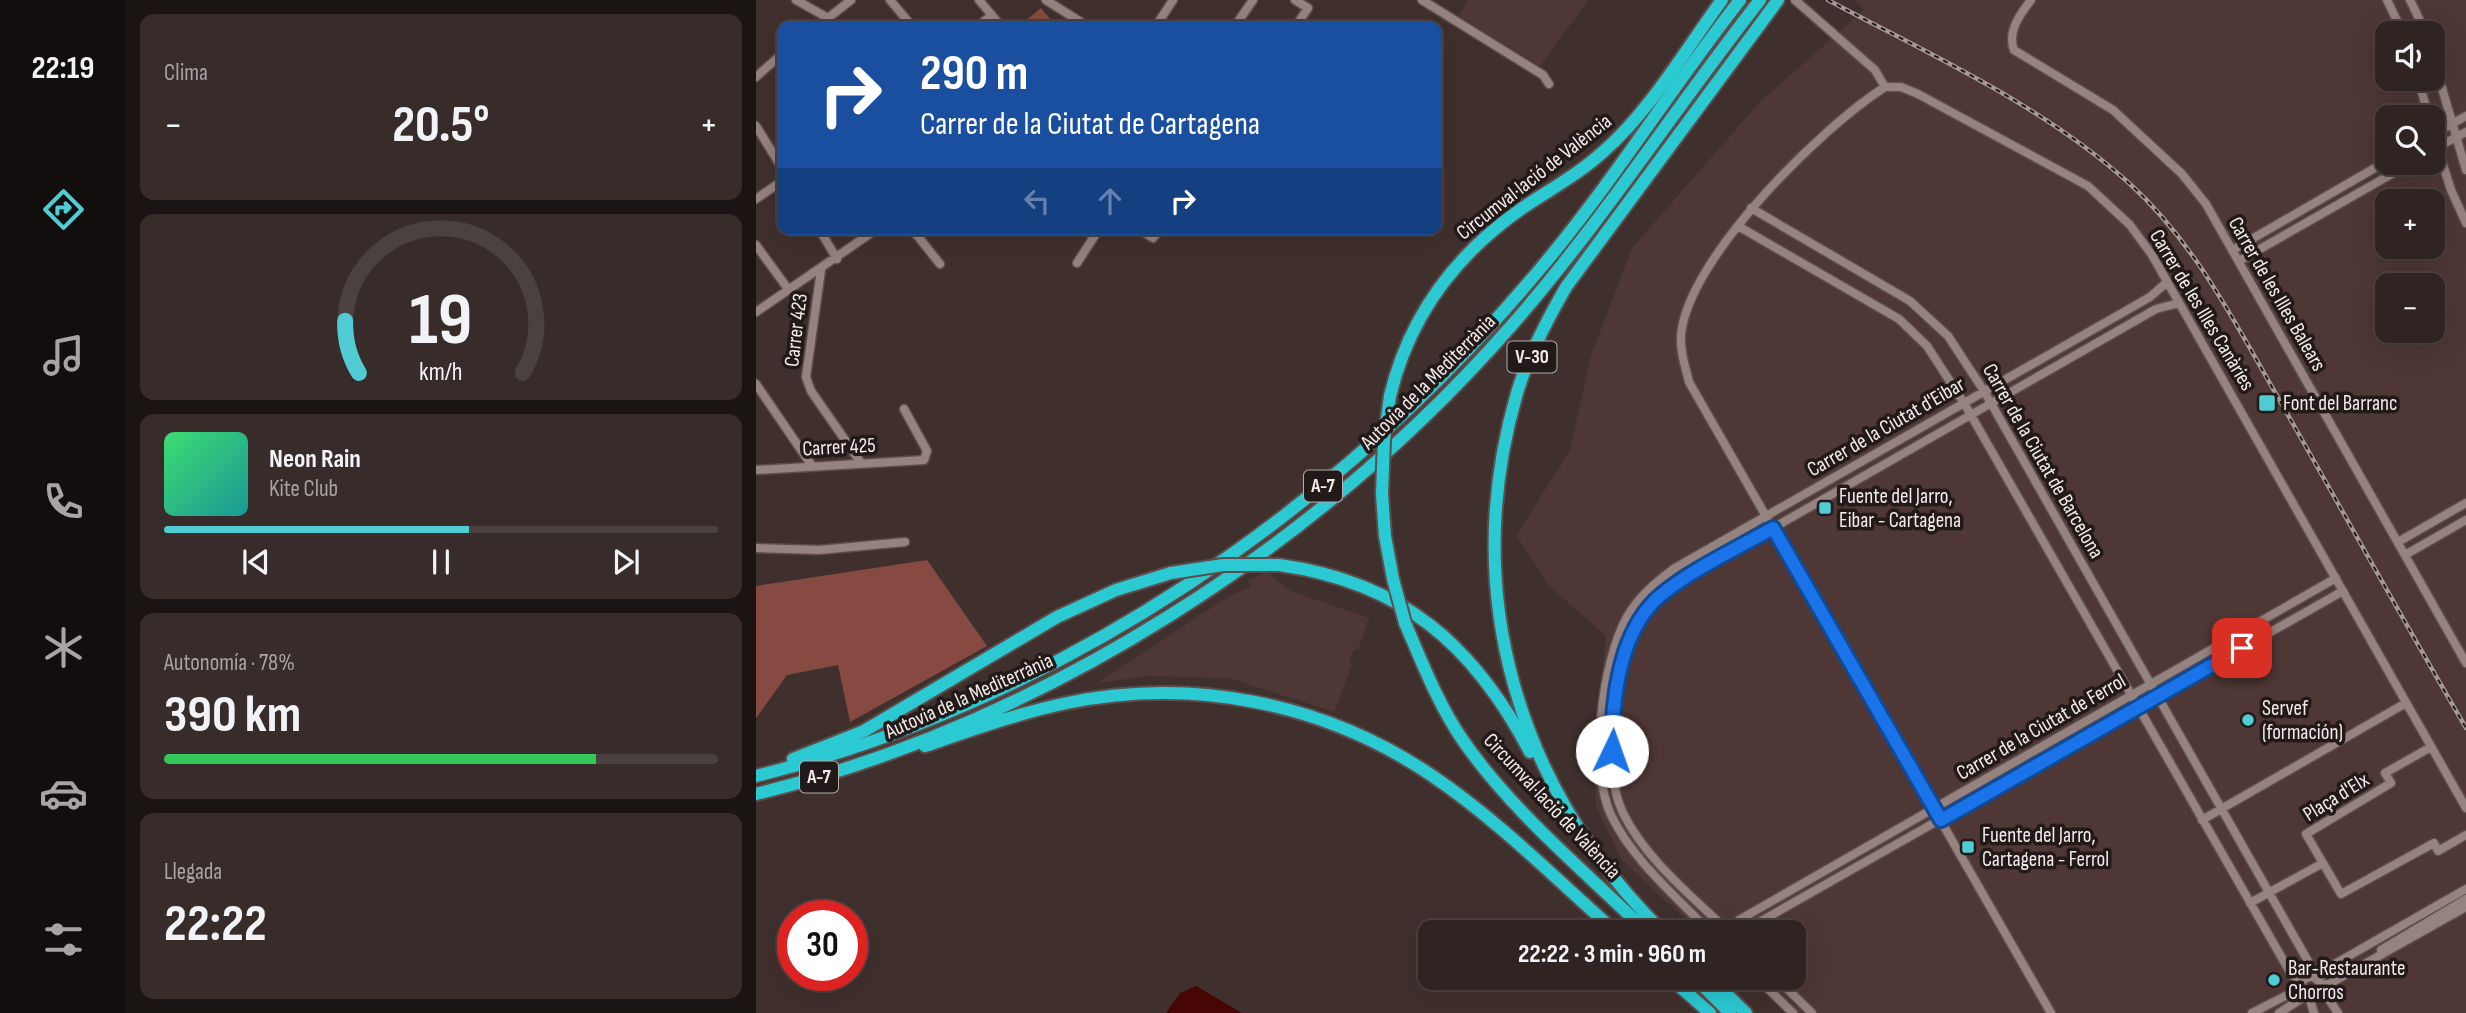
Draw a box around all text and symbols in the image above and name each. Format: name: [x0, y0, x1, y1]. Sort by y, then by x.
map controls: [2375, 21, 2445, 343]
button: sound: [2375, 21, 2445, 91]
text: 290 m: [920, 45, 1028, 104]
text: 22:19: [32, 49, 94, 88]
icon: right: [805, 49, 896, 140]
text: Clima: [164, 59, 208, 87]
text: 20.5°: [392, 94, 490, 157]
text: −: [164, 103, 183, 148]
text: +: [699, 103, 718, 148]
text: Carrer de la Ciutat de Cartagena: [920, 105, 1260, 144]
button: search: [2375, 105, 2445, 175]
street label: Circumval·lació de València: [1451, 109, 1617, 245]
icon: left: [1018, 182, 1056, 220]
icon: ahead: [1091, 182, 1129, 220]
icon: right: [1164, 182, 1202, 220]
icon: directions: [39, 185, 88, 234]
button: +: [2375, 189, 2445, 259]
street label: Carrer de les Illes Balears: [2223, 213, 2331, 375]
street label: Carrer de les Illes Canàries: [2144, 225, 2260, 395]
button: −: [2375, 273, 2445, 343]
text: 19: [409, 277, 473, 365]
street label: Carrer 423: [779, 292, 813, 368]
street label: Autovia de la Mediterrània: [1354, 309, 1501, 456]
icon: music: [39, 331, 88, 380]
road number: V-30: [1508, 342, 1556, 372]
text: km/h: [419, 356, 463, 387]
street label: Carrer de la Ciutat de Barcelona: [1977, 359, 2109, 563]
street label: Carrer de la Ciutat d'Eibar: [1803, 372, 1969, 482]
place label: Font del Barranc: [2283, 391, 2397, 416]
marker: Font del Barranc: [2257, 393, 2277, 413]
street label: Carrer 425: [802, 433, 876, 461]
text: Neon Rain: [269, 444, 361, 475]
road number: A-7: [1304, 471, 1342, 502]
text: Kite Club: [269, 475, 338, 503]
icon: phone: [39, 477, 88, 526]
place label: Fuente del Jarro, Eibar - Cartagena: [1839, 484, 1961, 533]
marker: Fuente del Jarro, Eibar - Cartagena: [1817, 500, 1833, 516]
icon: previous: [237, 543, 275, 581]
icon: pause: [422, 543, 460, 581]
icon: next: [607, 543, 645, 581]
pin: [2212, 618, 2272, 678]
icon: climate: [39, 623, 88, 672]
icon: arrive: [2223, 629, 2261, 667]
street label: Autovia de la Mediterrània: [880, 648, 1057, 745]
text: Autonomía · 78%: [164, 649, 295, 677]
street label: Carrer de la Ciutat de Ferrol: [1952, 668, 2130, 786]
text: 390 km: [164, 684, 301, 747]
place label: Servef (formación): [2262, 696, 2343, 745]
marker: Servef (formación): [2240, 712, 2256, 728]
position arrow: [1575, 714, 1649, 788]
street label: Circumval·lació de València: [1478, 728, 1626, 884]
road number: A-7: [800, 762, 838, 792]
street label: Plaça d'Elx: [2298, 767, 2374, 827]
icon: car: [39, 769, 88, 818]
place label: Fuente del Jarro, Cartagena - Ferrol: [1982, 823, 2109, 872]
marker: Fuente del Jarro, Cartagena - Ferrol: [1960, 839, 1976, 855]
text: Llegada: [164, 858, 222, 886]
text: 22:22: [164, 893, 267, 956]
speed limit sign: 30: [777, 900, 868, 991]
icon: filters: [39, 915, 88, 964]
text: 22:22 · 3 min · 960 m: [1518, 939, 1706, 970]
place label: Bar-Restaurante Chorros: [2288, 956, 2405, 1005]
marker: Bar-Restaurante Chorros: [2266, 972, 2282, 988]

